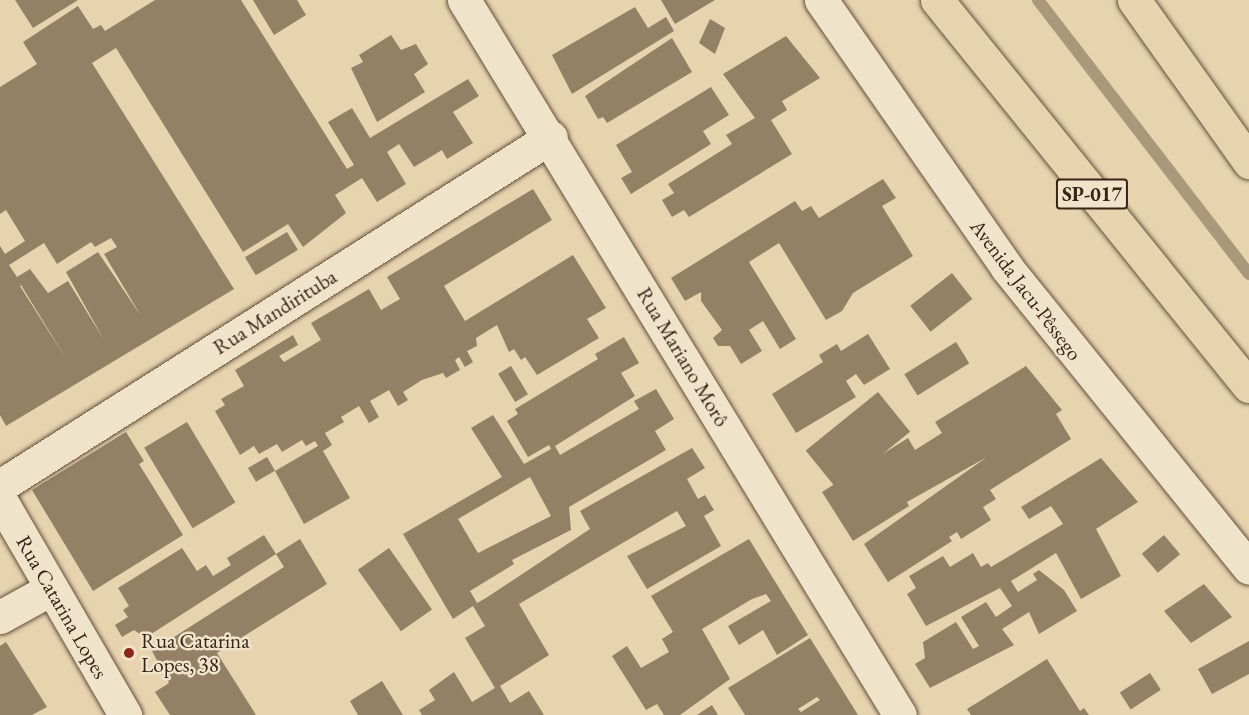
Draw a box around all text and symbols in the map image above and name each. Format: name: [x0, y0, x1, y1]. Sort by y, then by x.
road number: SP-017: [1054, 177, 1130, 211]
street label: Avenida Jacu-Pêssego: [965, 214, 1087, 366]
street label: Rua Mandirituba: [209, 264, 341, 360]
street label: Rua Mariano Morô: [632, 283, 734, 431]
street label: Rua Catarina Lopes: [11, 531, 113, 683]
place label: Rua Catarina Lopes, 38: [141, 628, 250, 678]
marker: Rua Catarina Lopes, 38: [122, 646, 136, 660]

